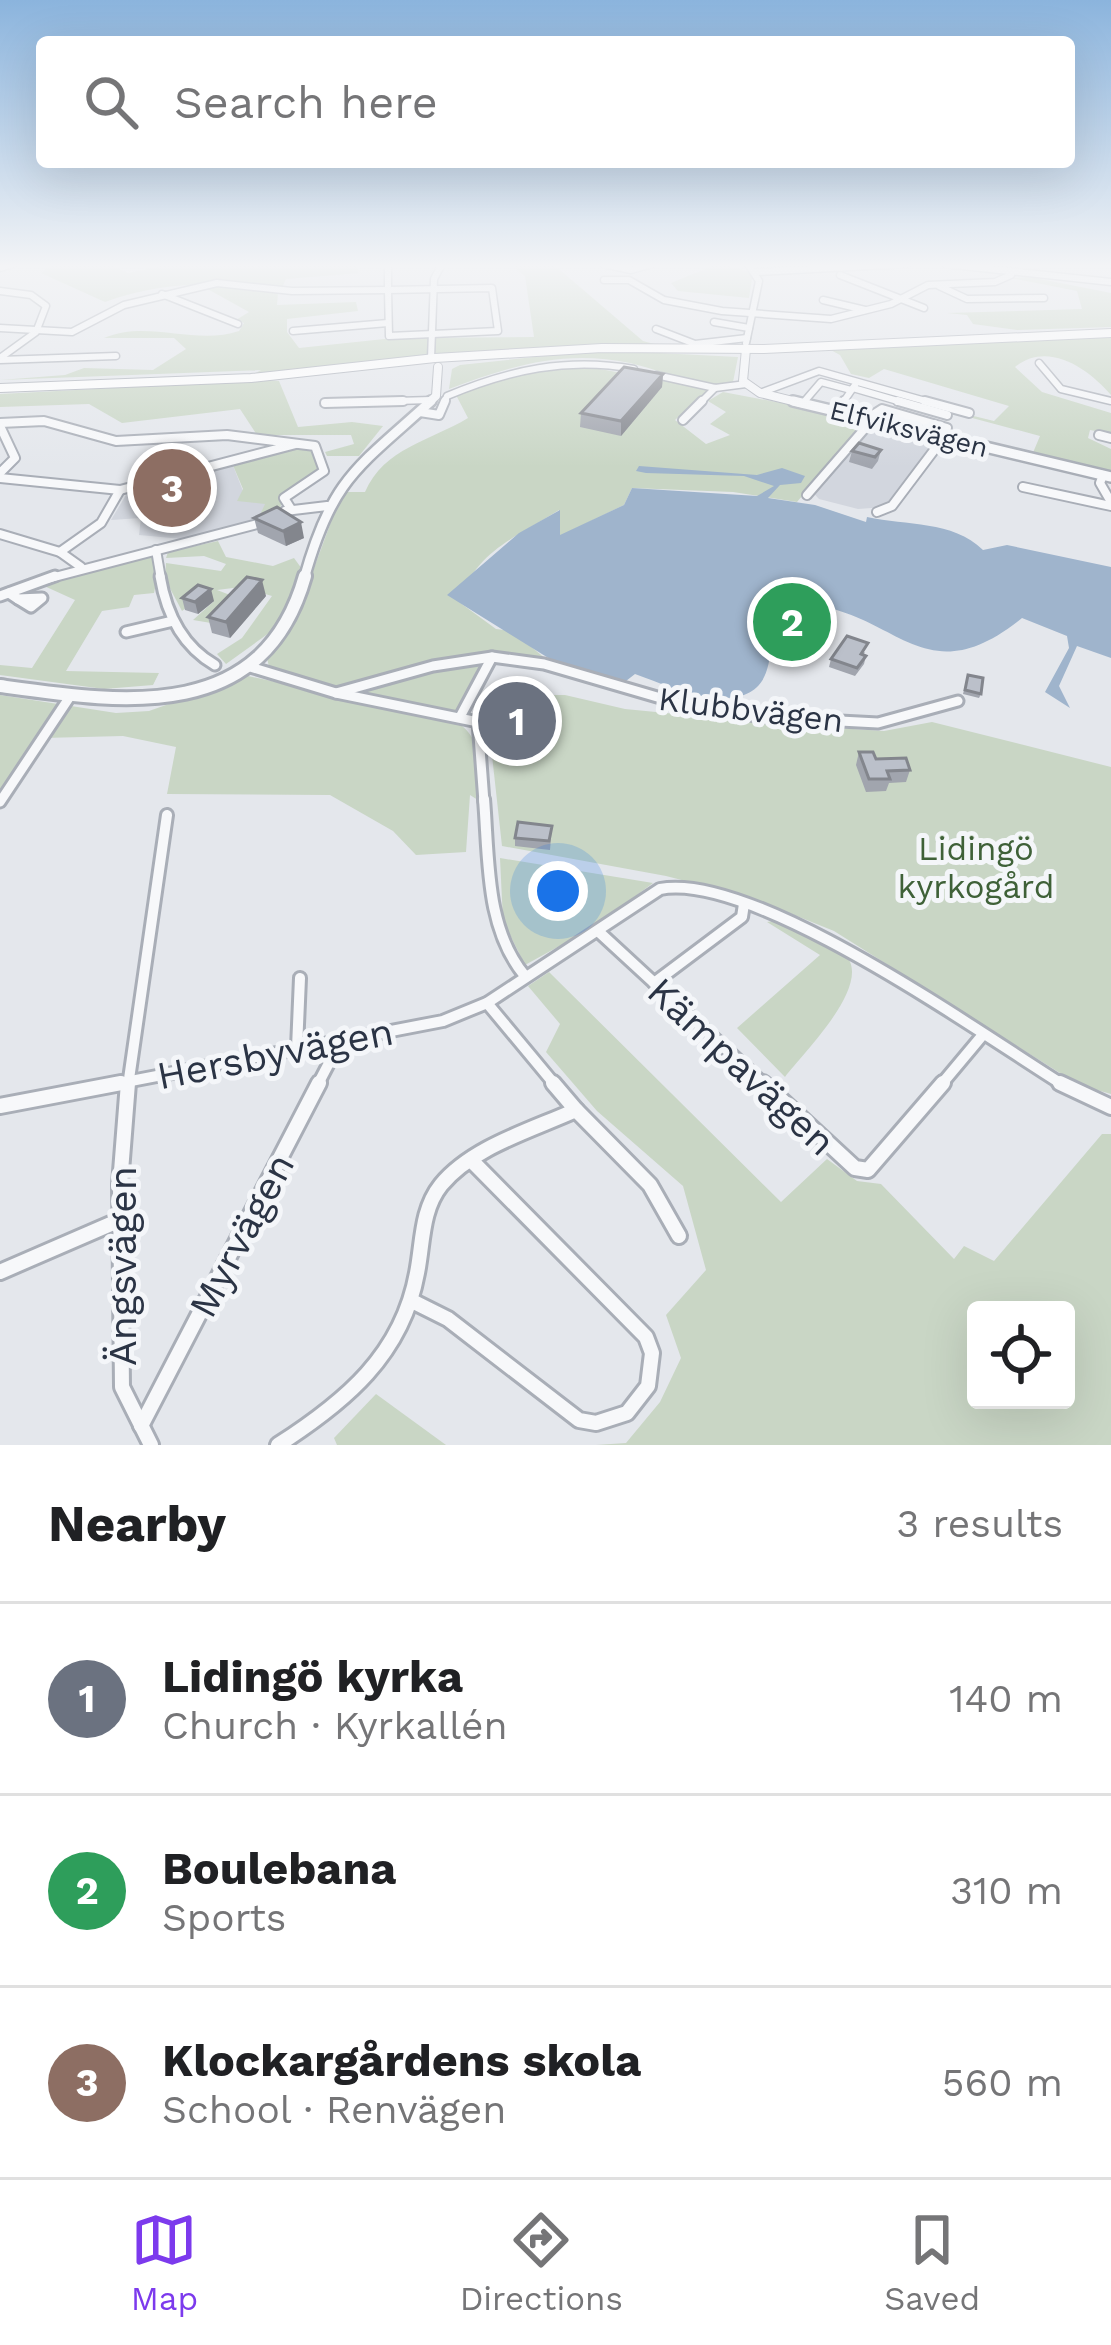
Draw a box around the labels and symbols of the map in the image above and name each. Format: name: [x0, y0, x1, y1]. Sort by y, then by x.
street label: Elfviksvägen: [827, 394, 991, 464]
pin: 3: [133, 443, 211, 533]
pin: 2: [753, 577, 831, 667]
pin: 1: [478, 676, 556, 766]
street label: Klubbvägen: [656, 679, 846, 740]
park label: Lidingö kyrkogård: [898, 829, 1054, 906]
your location: [528, 861, 588, 921]
street label: Kämpavägen: [639, 968, 845, 1164]
street label: Hersbyvägen: [153, 1009, 397, 1098]
street label: Myrvägen: [180, 1146, 303, 1325]
street label: Ängsvägen: [100, 1166, 145, 1366]

